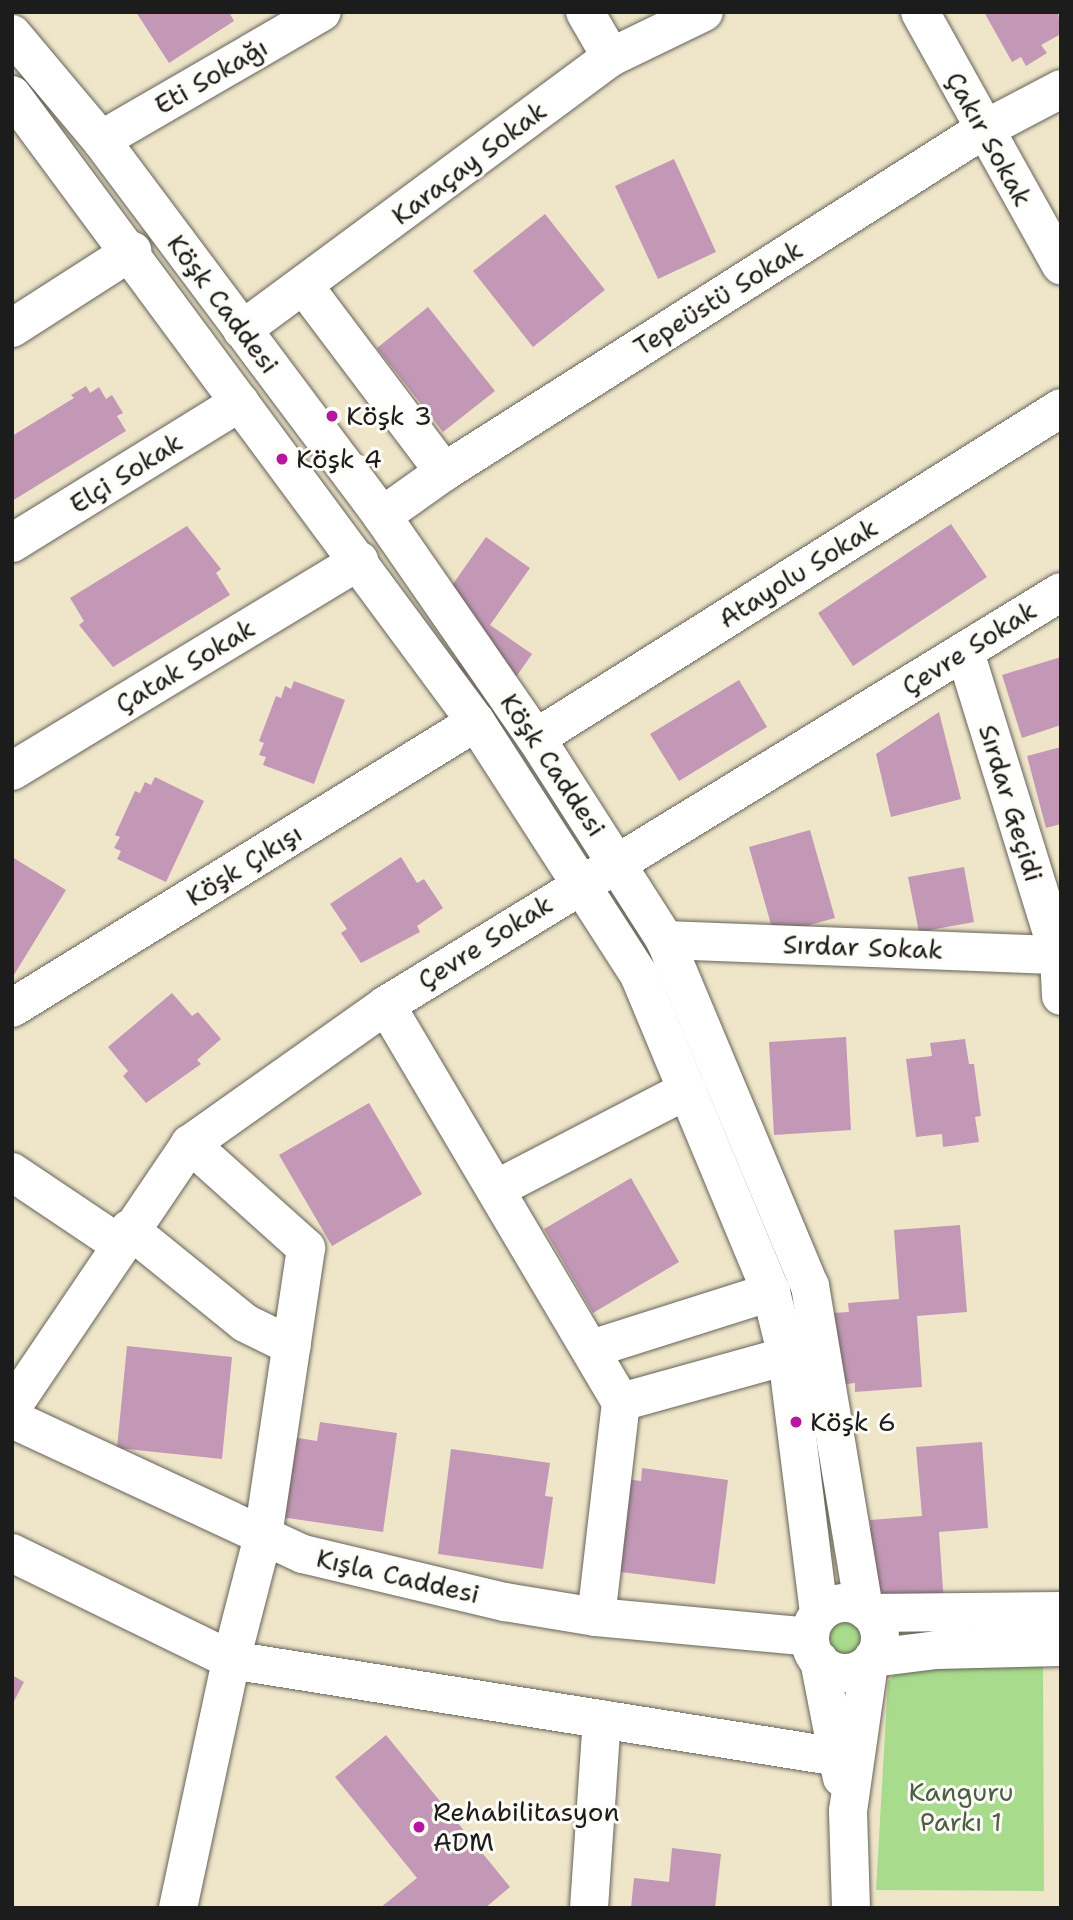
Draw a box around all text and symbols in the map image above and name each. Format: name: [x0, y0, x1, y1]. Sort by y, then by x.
street label: Eti Sokağı: [149, 31, 273, 121]
street label: Çakır Sokak: [939, 66, 1039, 212]
street label: Karaçay Sokak: [385, 95, 553, 231]
street label: Köşk Caddesi: [161, 228, 285, 380]
street label: Tepeüstü Sokak: [628, 234, 808, 362]
place label: Köşk 3: [346, 400, 432, 432]
marker: Köşk 3: [324, 408, 340, 424]
street label: Elçi Sokak: [64, 426, 188, 520]
place label: Köşk 4: [296, 443, 382, 475]
marker: Köşk 4: [274, 451, 290, 467]
street label: Atayolu Sokak: [713, 512, 883, 634]
street label: Çevre Sokak: [896, 594, 1042, 702]
street label: Çatak Sokak: [110, 612, 260, 720]
street label: Köşk Caddesi: [494, 688, 612, 842]
street label: Sırdar Geçidi: [972, 721, 1050, 885]
street label: Köşk Çıkışı: [180, 817, 308, 913]
street label: Çevre Sokak: [412, 888, 558, 996]
street label: Sırdar Sokak: [782, 929, 944, 965]
place label: Köşk 6: [810, 1406, 896, 1438]
marker: Köşk 6: [788, 1414, 804, 1430]
street label: Kışla Caddesi: [313, 1542, 483, 1610]
park label: Kanguru Parkı 1: [908, 1776, 1014, 1838]
place label: Rehabilitasyon ADM: [433, 1796, 619, 1857]
marker: Rehabilitasyon ADM: [411, 1819, 427, 1835]

